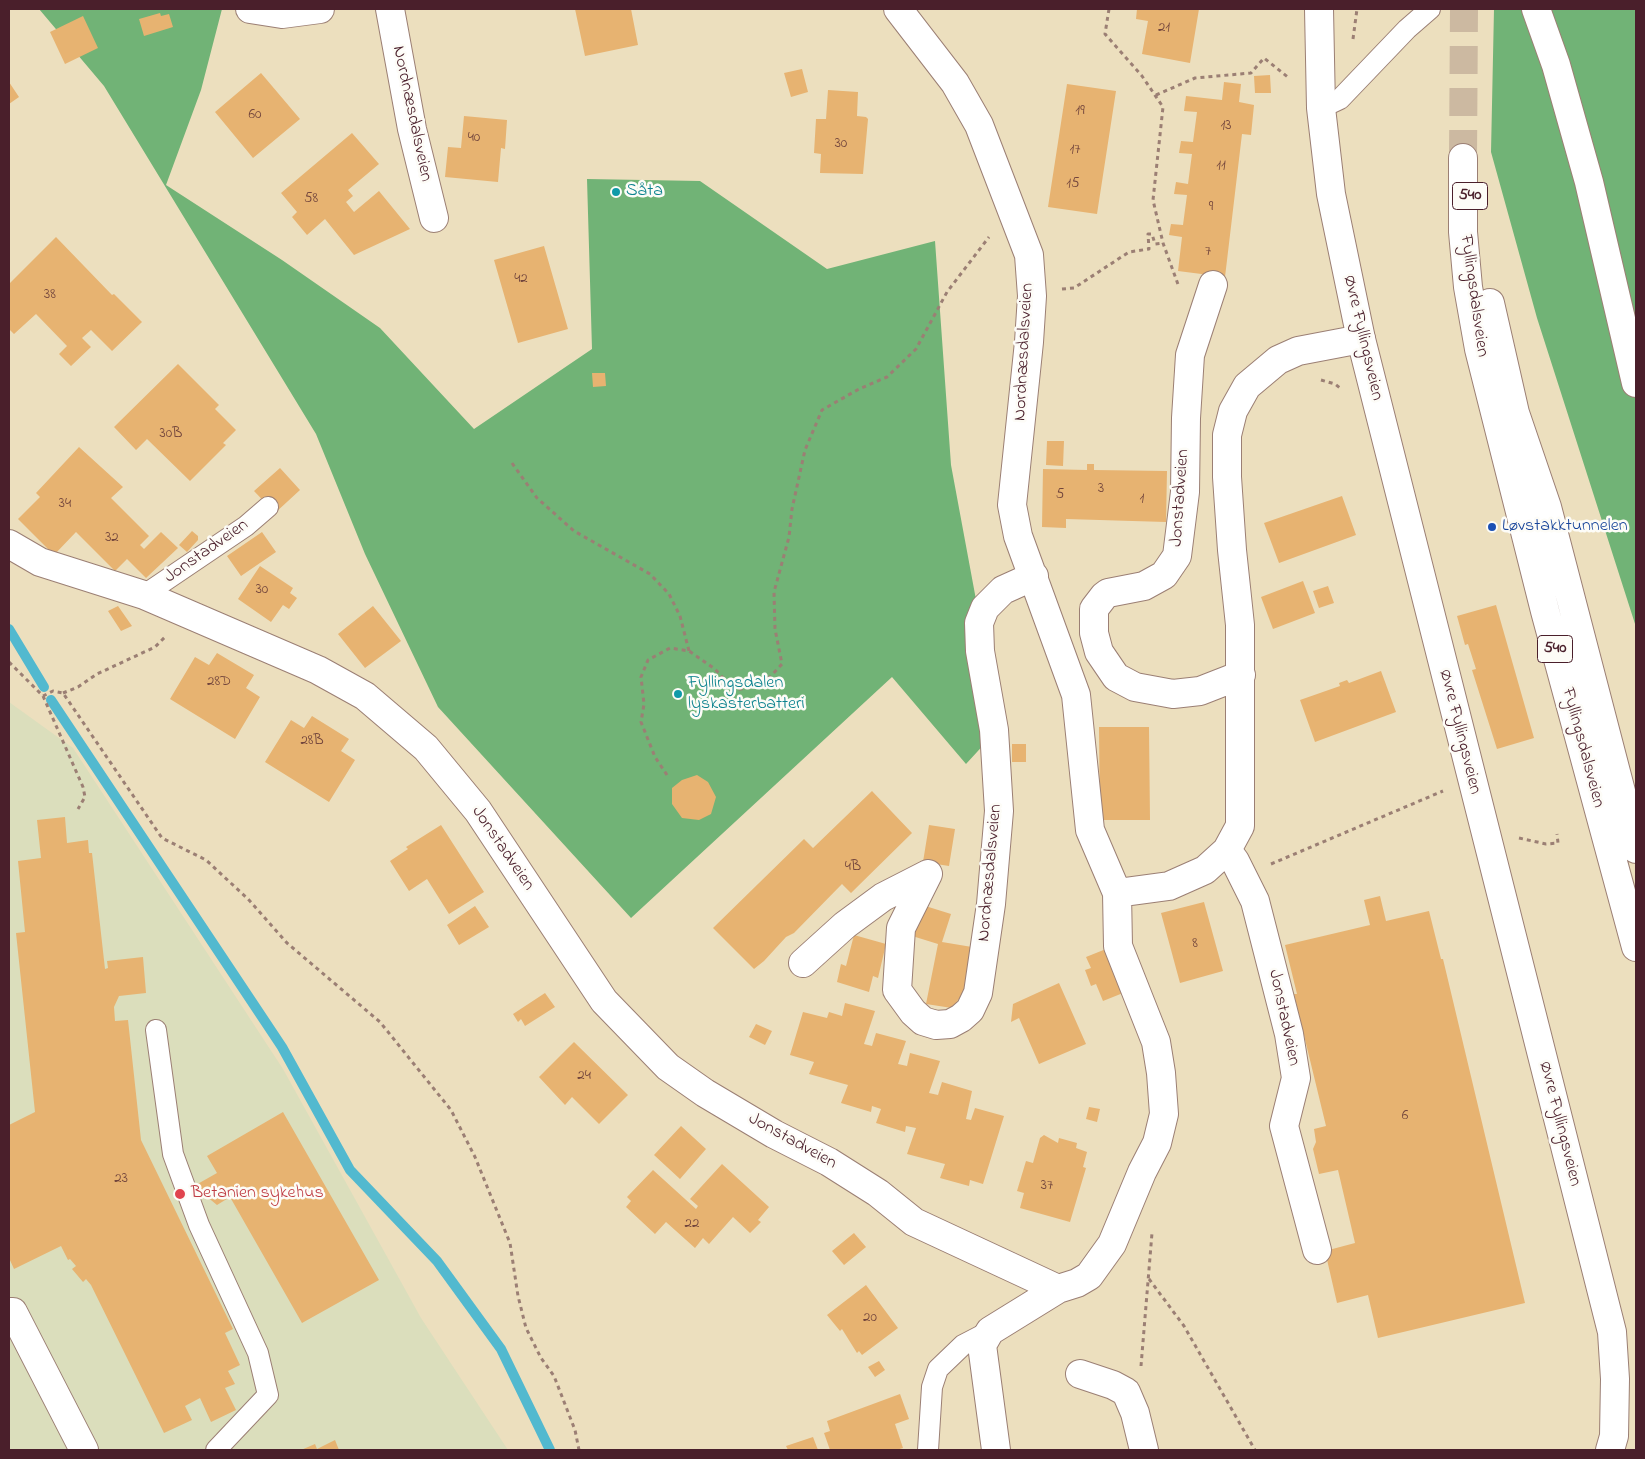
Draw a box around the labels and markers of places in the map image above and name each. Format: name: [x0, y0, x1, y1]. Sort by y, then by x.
place label: Såta: [626, 181, 663, 203]
marker: Såta: [610, 186, 622, 198]
place label: Løvstakktunnelen: [1502, 516, 1628, 538]
marker: Løvstakktunnelen: [1486, 521, 1498, 533]
place label: Fyllingsdalen lyskasterbatteri: [688, 673, 805, 716]
marker: Fyllingsdalen lyskasterbatteri: [672, 688, 684, 700]
place label: Betanien sykehus: [191, 1183, 324, 1205]
marker: Betanien sykehus: [173, 1187, 187, 1201]

